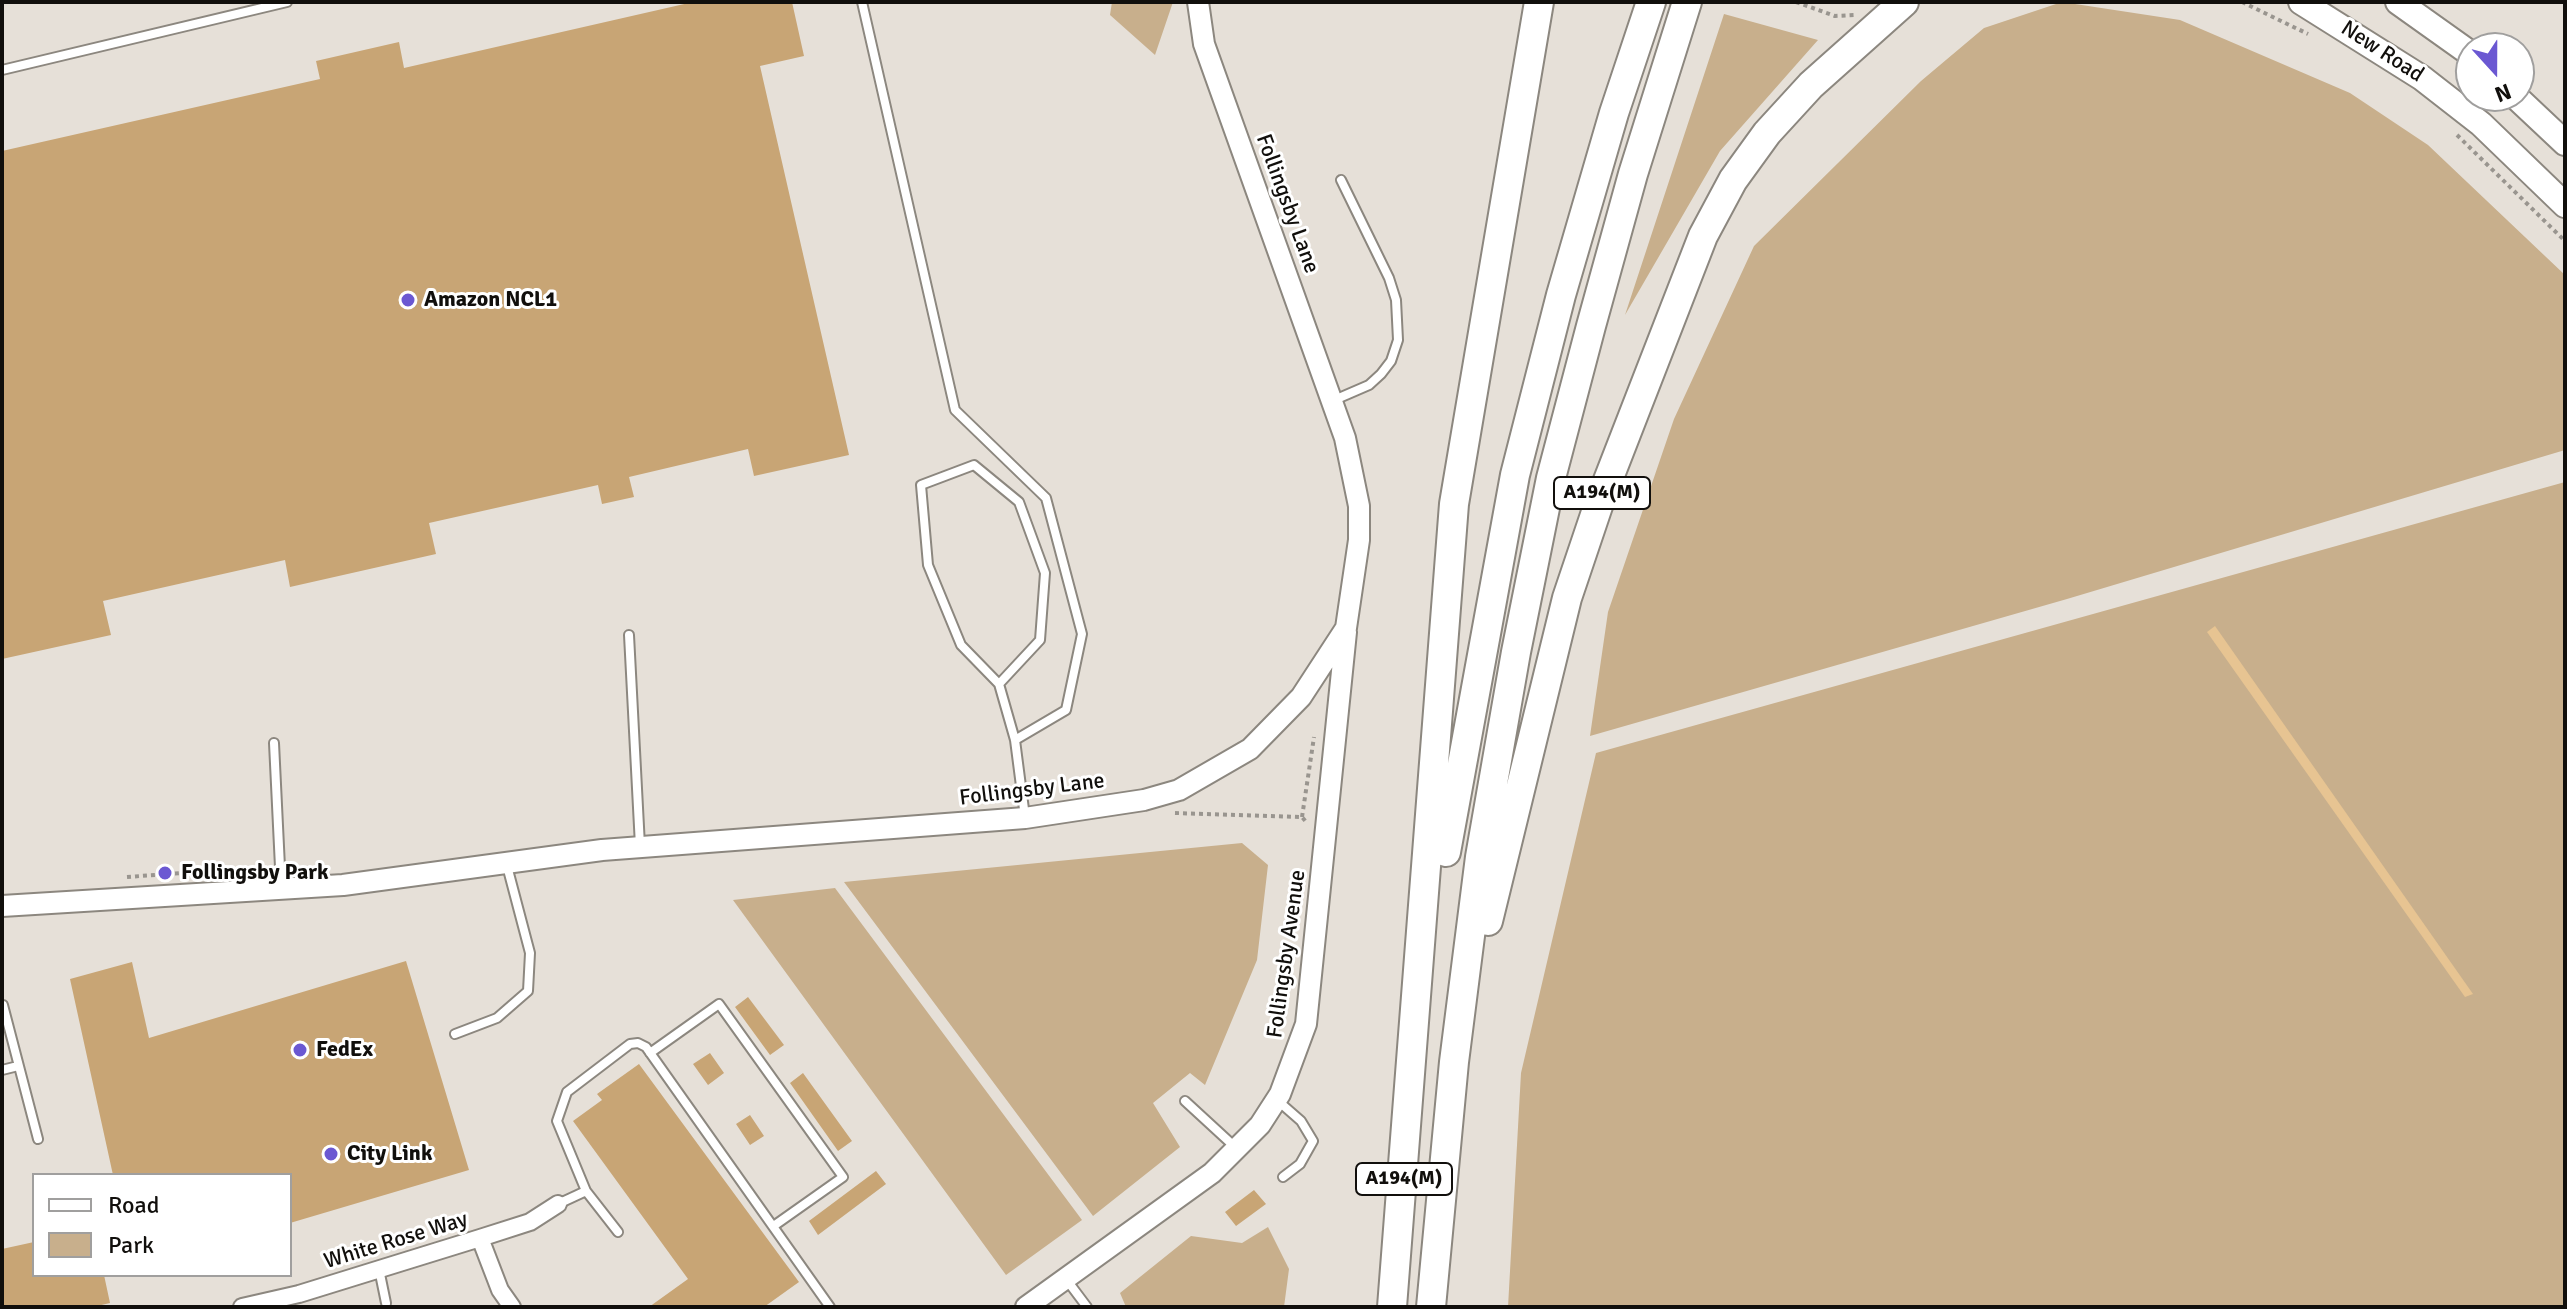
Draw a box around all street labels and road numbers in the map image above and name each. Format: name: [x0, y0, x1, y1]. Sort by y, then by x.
street label: New Road: [2336, 15, 2428, 89]
street label: Follingsby Lane: [1250, 131, 1324, 277]
road number: A194(M): [1554, 477, 1650, 509]
street label: Follingsby Lane: [958, 768, 1106, 812]
street label: Follingsby Avenue: [1262, 868, 1312, 1040]
road number: A194(M): [1356, 1163, 1452, 1195]
street label: White Rose Way: [321, 1207, 471, 1275]

